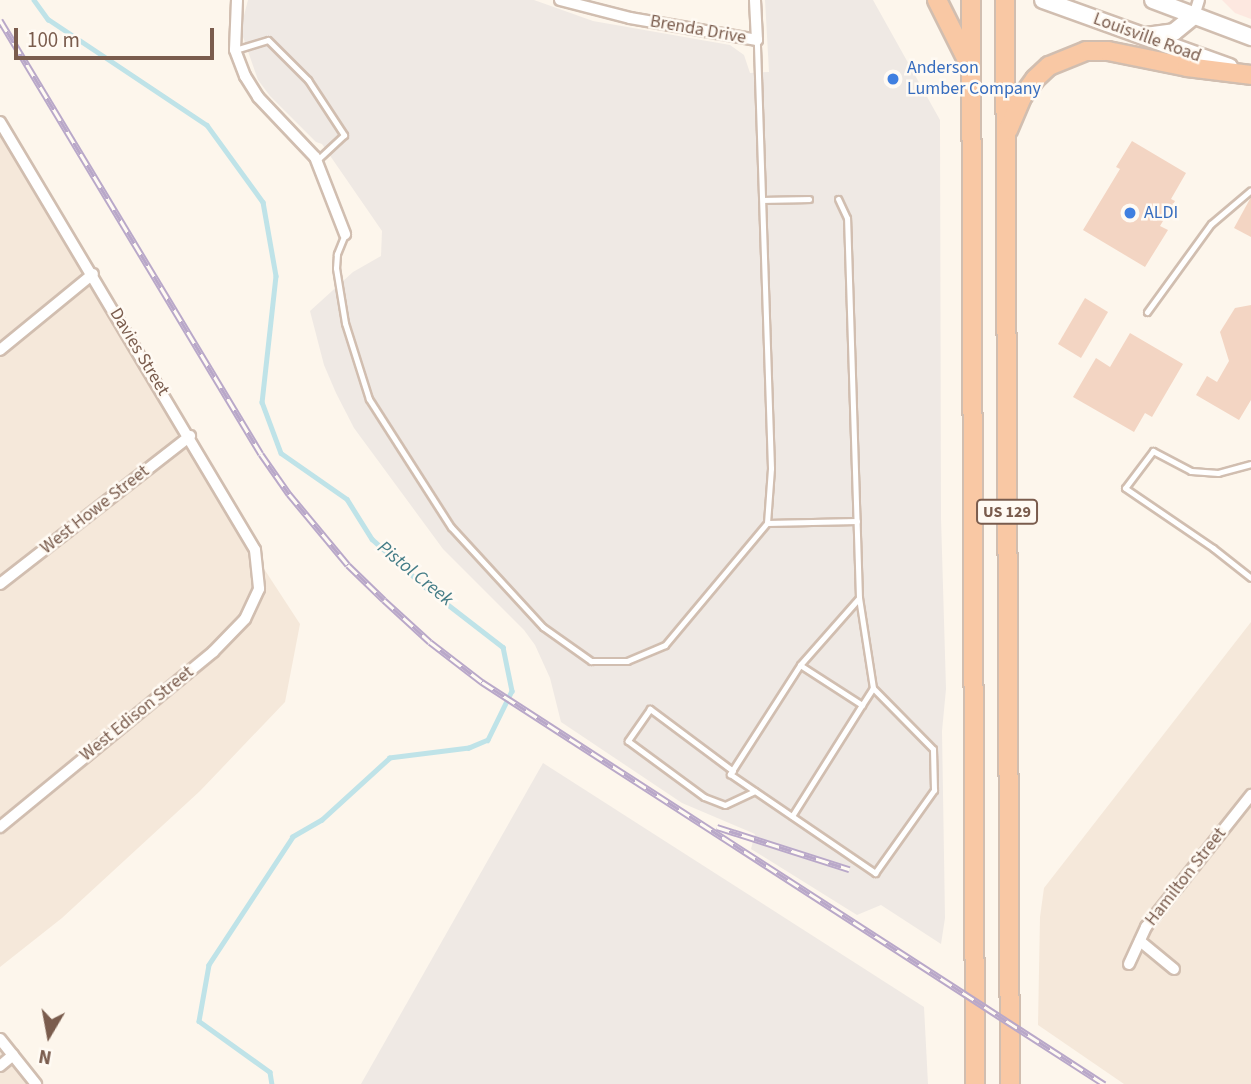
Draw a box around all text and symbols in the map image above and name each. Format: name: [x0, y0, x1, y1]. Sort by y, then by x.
street label: Louisville Road: [1090, 8, 1204, 68]
street label: Brenda Drive: [648, 11, 748, 49]
scale bar: [18, 14, 217, 58]
text: 100 m: [27, 25, 80, 55]
place label: Anderson Lumber Company: [907, 58, 1041, 100]
marker: Anderson Lumber Company: [885, 71, 901, 87]
place label: ALDI: [1144, 202, 1178, 224]
marker: ALDI: [1122, 205, 1138, 221]
street label: Davies Street: [104, 304, 174, 400]
street label: West Howe Street: [36, 461, 154, 559]
road number: US 129: [976, 499, 1038, 524]
water label: Pistol Creek: [373, 537, 457, 611]
street label: West Edison Street: [76, 662, 198, 766]
street label: Hamilton Street: [1141, 824, 1231, 930]
north arrow: [14, 1000, 84, 1070]
text: N: [37, 1042, 54, 1071]

